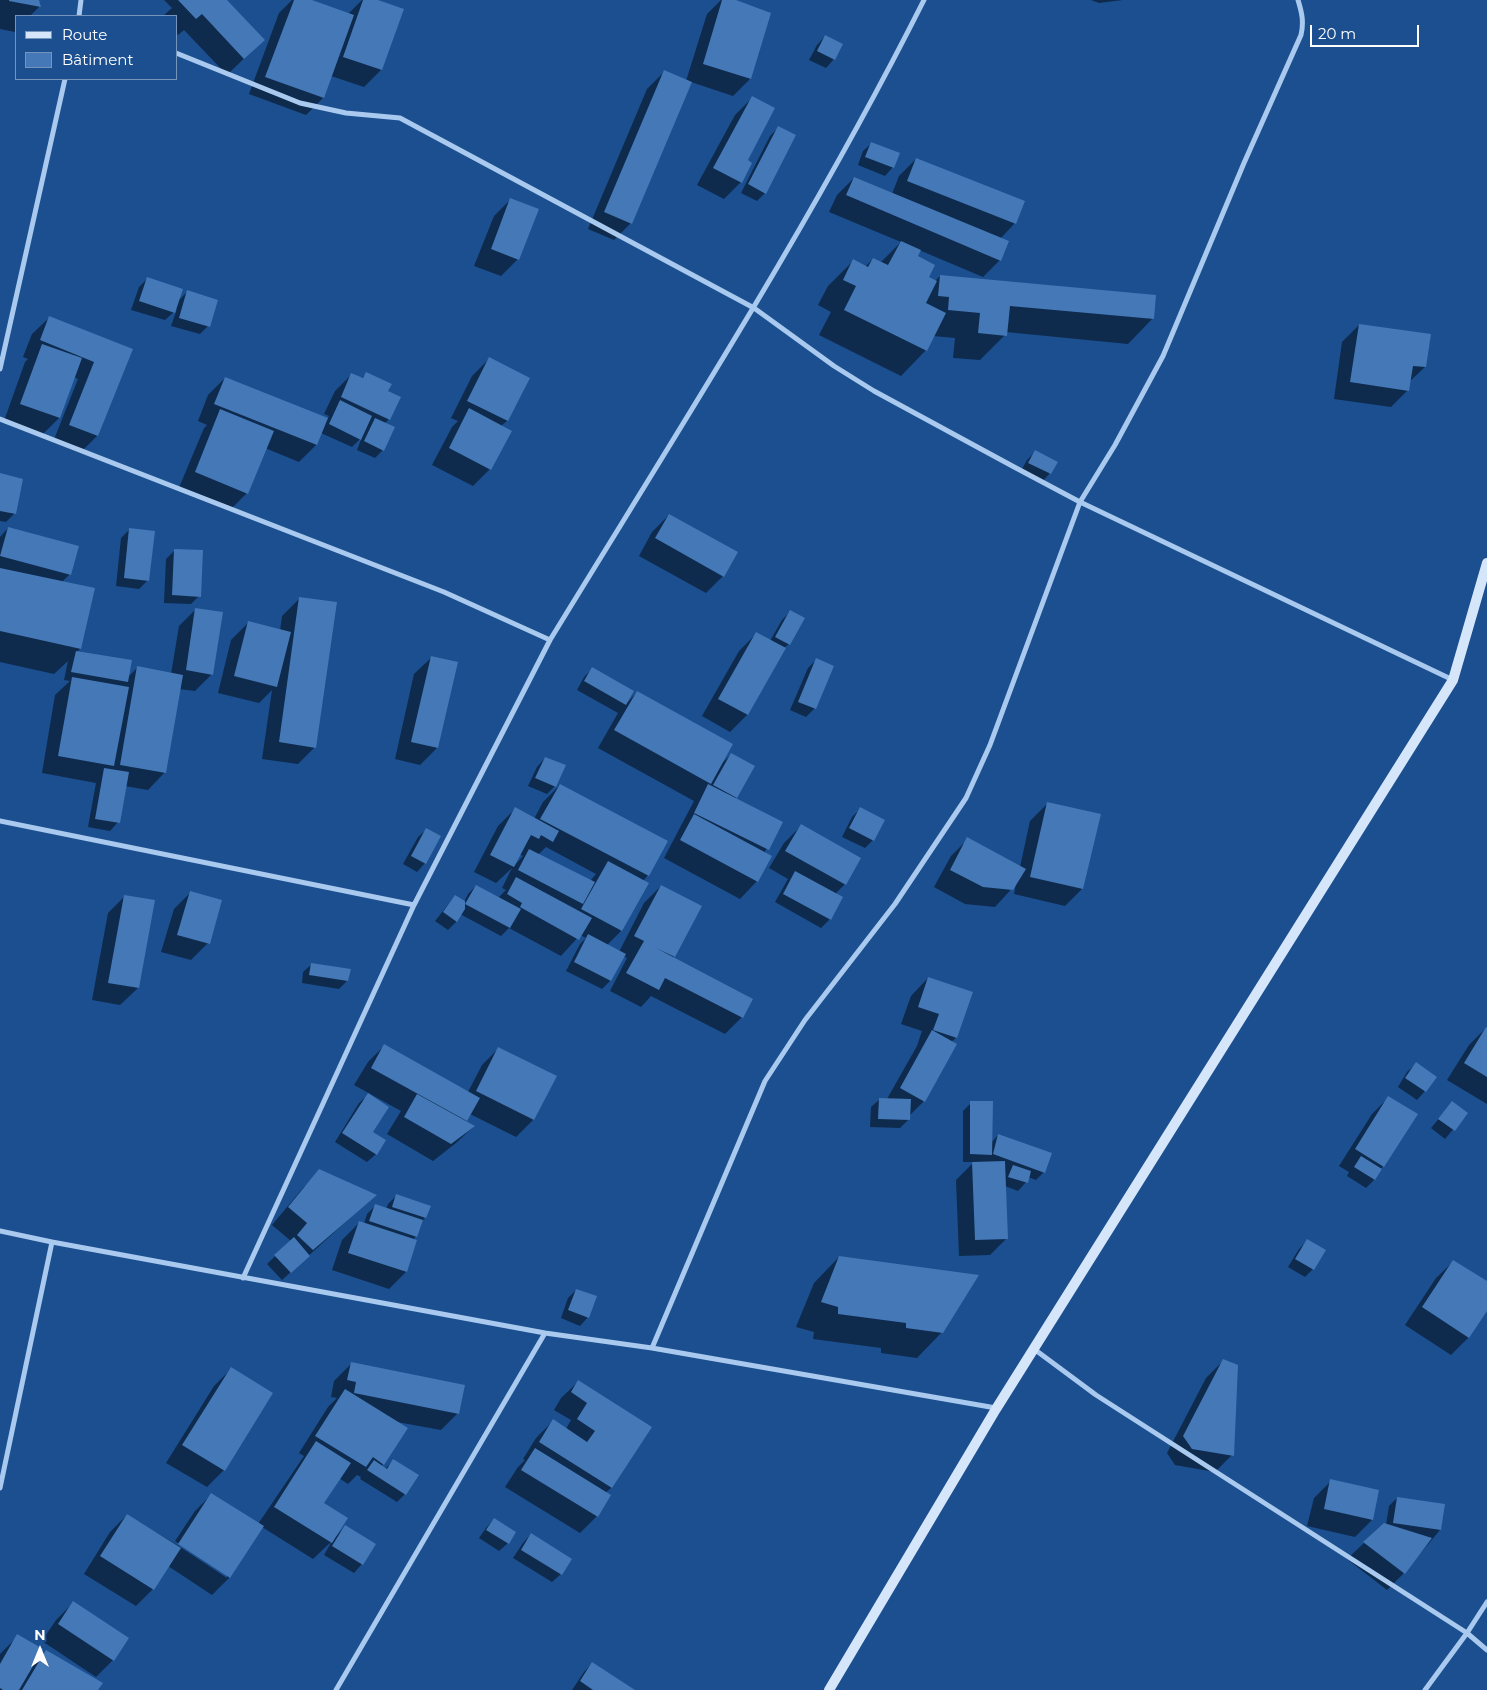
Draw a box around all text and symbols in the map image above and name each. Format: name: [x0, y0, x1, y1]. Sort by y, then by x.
legend: [15, 15, 178, 80]
scale bar: [1312, 15, 1421, 47]
text: 20 m: [1318, 24, 1356, 43]
text: Route: [62, 25, 107, 44]
text: Bâtiment: [62, 50, 134, 69]
north arrow: [15, 1625, 65, 1675]
text: N: [34, 1626, 46, 1644]

